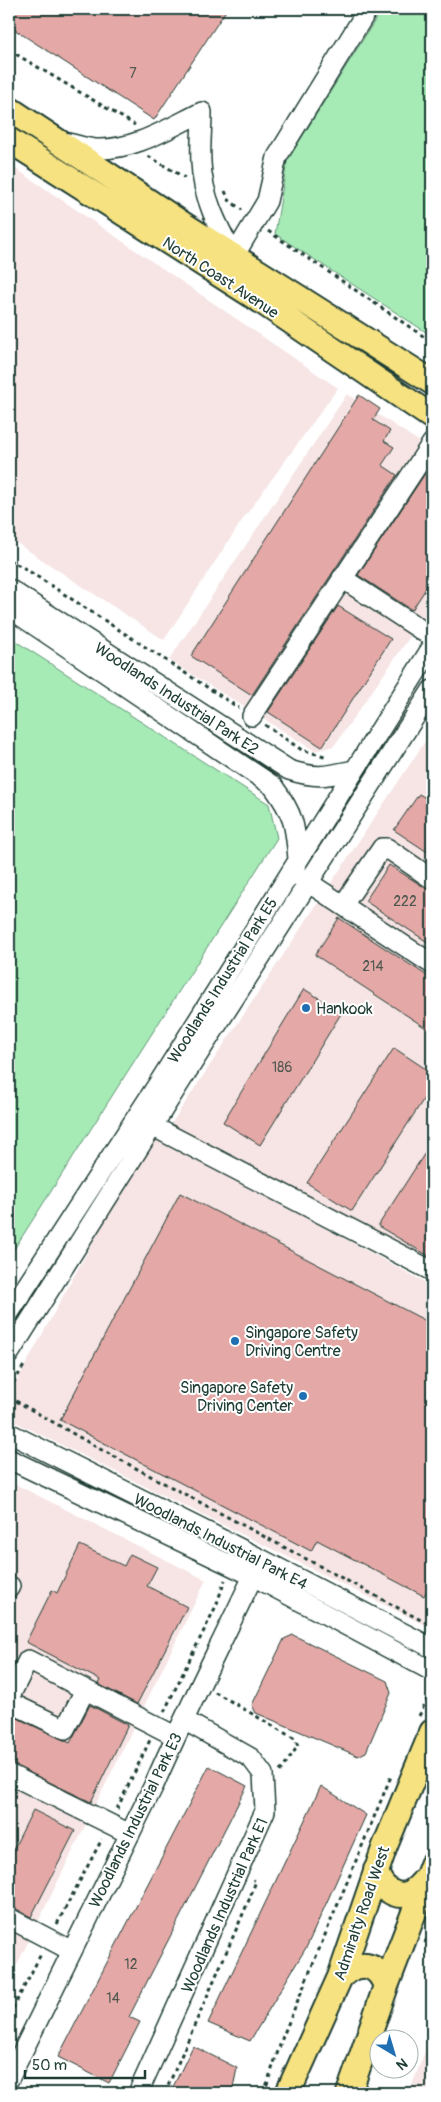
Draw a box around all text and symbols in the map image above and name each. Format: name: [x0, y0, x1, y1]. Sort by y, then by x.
house number: 7: [129, 65, 137, 82]
street label: North Coast Avenue: [159, 233, 282, 323]
street label: Woodlands Industrial Park E2: [90, 638, 262, 760]
house number: 222: [393, 893, 417, 910]
street label: Woodlands Industrial Park E5: [164, 894, 282, 1067]
house number: 214: [362, 958, 384, 975]
place label: Hankook: [316, 999, 373, 1019]
marker: Hankook: [300, 1002, 312, 1014]
house number: 186: [272, 1059, 292, 1076]
place label: Singapore Safety Driving Centre: [245, 1323, 358, 1361]
marker: Singapore Safety Driving Centre: [229, 1335, 241, 1347]
place label: Singapore Safety Driving Center: [180, 1378, 293, 1416]
marker: Singapore Safety Driving Center: [297, 1390, 309, 1402]
street label: Woodlands Industrial Park E4: [130, 1489, 311, 1594]
street label: Woodlands Industrial Park E3: [85, 1730, 187, 1911]
street label: Woodlands Industrial Park E1: [177, 1815, 273, 1996]
street label: Admiralty Road West: [330, 1843, 394, 1983]
house number: 12: [124, 1956, 138, 1973]
house number: 14: [106, 1990, 120, 2007]
north arrow: [368, 2030, 418, 2080]
scale bar: [25, 2047, 145, 2079]
text: N: [393, 2054, 411, 2073]
text: 50 m: [32, 2056, 67, 2075]

